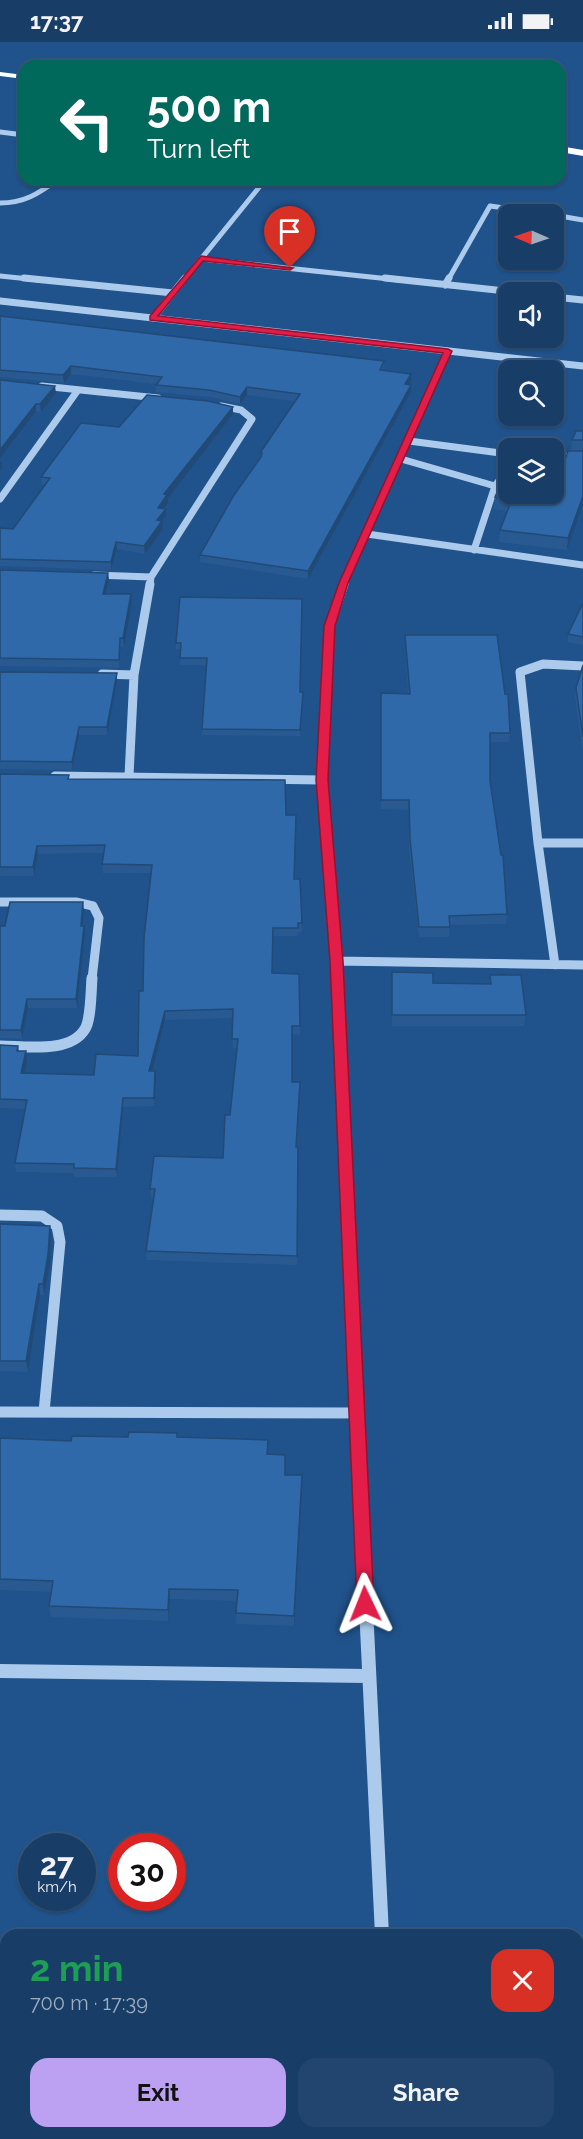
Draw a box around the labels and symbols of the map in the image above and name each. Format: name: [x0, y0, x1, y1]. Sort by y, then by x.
north arrow: [498, 204, 564, 270]
pin: [264, 206, 315, 268]
position arrow: [333, 1572, 397, 1636]
speed limit sign: 30: [108, 1833, 186, 1911]

